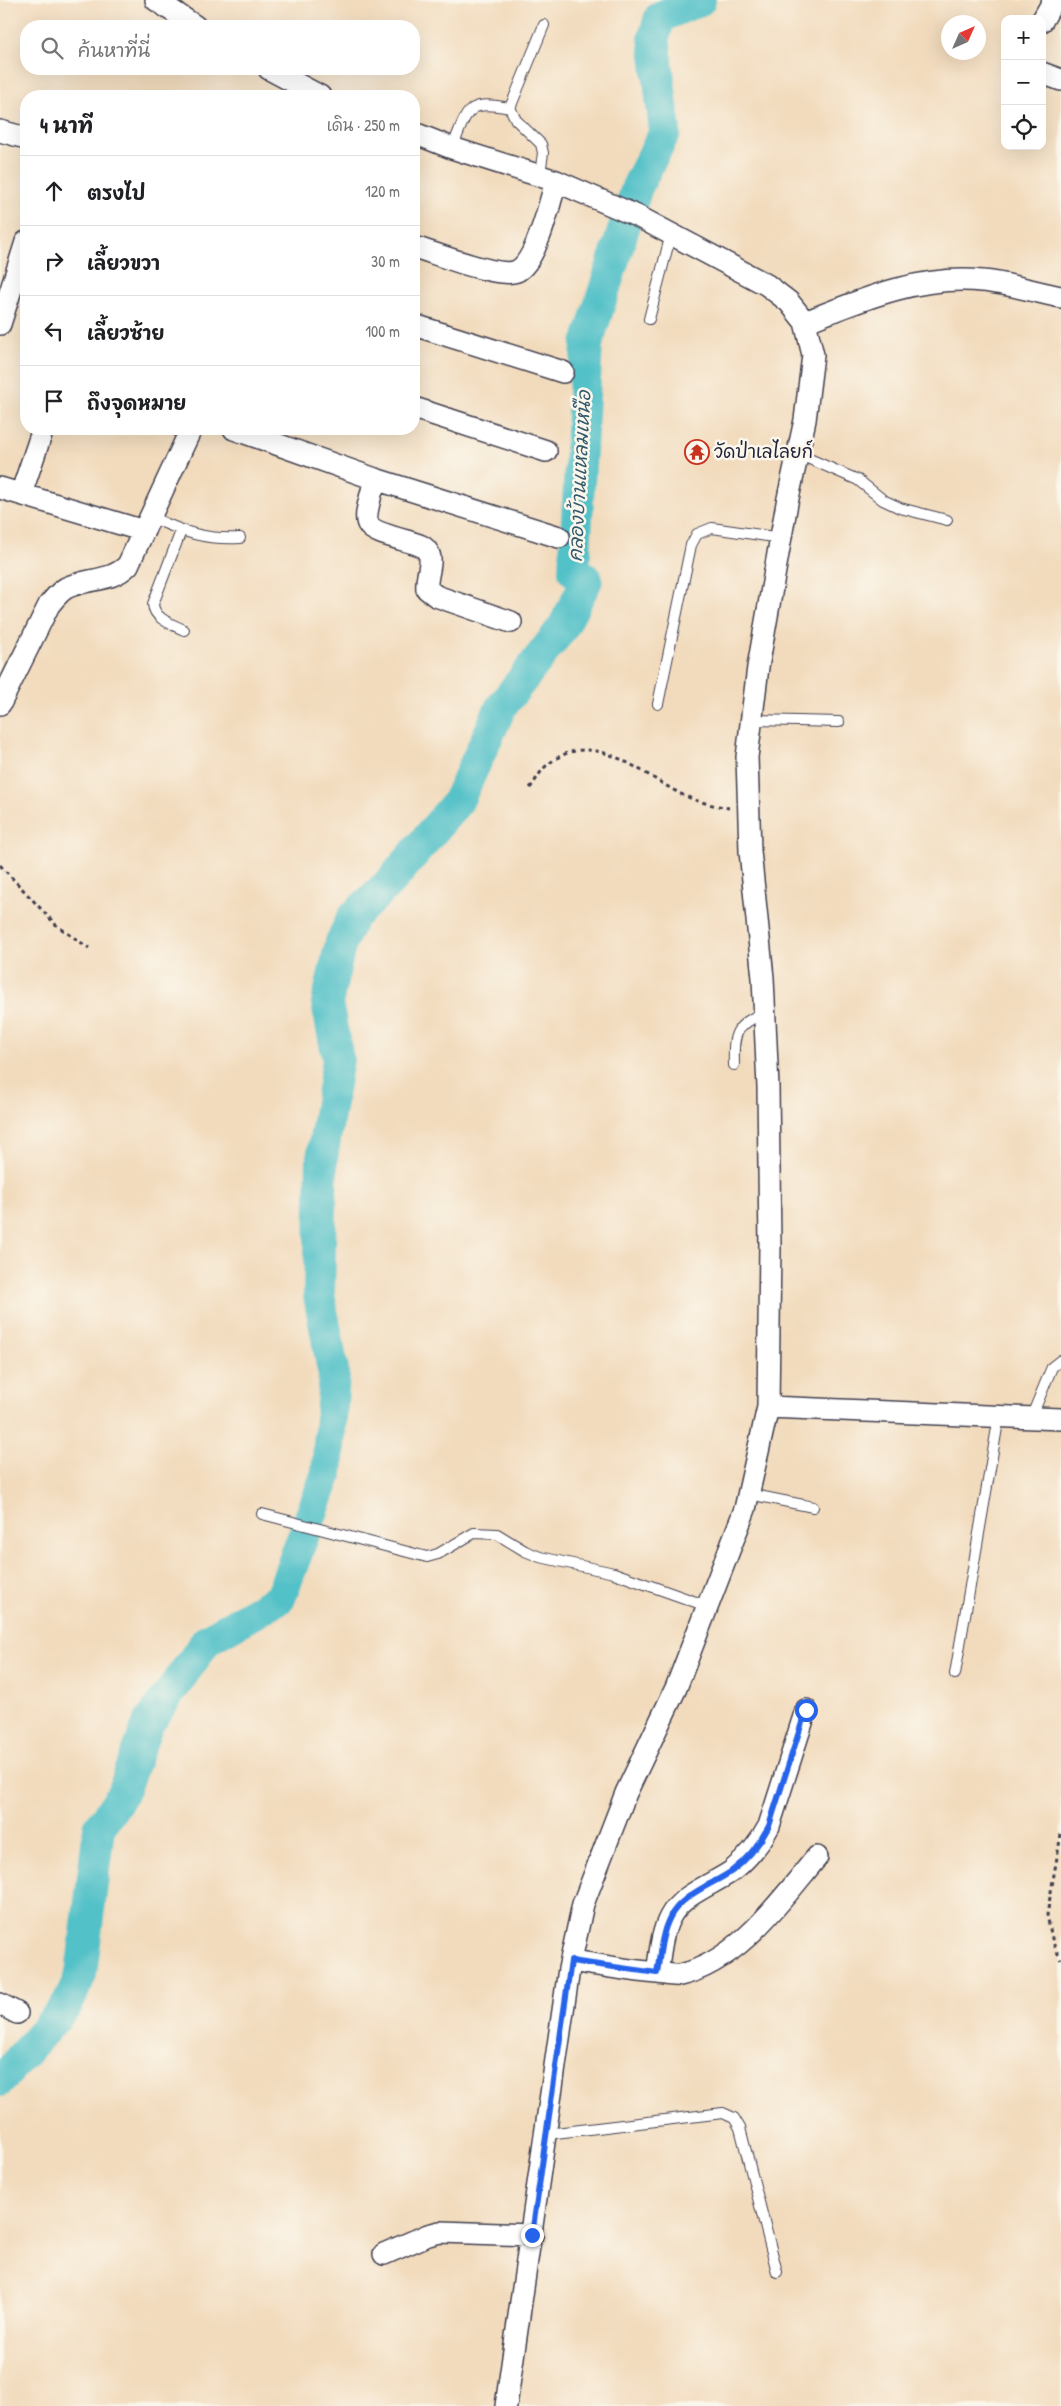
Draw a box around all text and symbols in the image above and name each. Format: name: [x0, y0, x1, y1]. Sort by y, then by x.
north arrow: [941, 15, 986, 60]
map controls: [1001, 15, 1046, 150]
button: +: [1001, 15, 1046, 60]
search box: [20, 20, 420, 75]
icon: search: [38, 34, 66, 62]
text: ค้นหาที่นี่: [78, 37, 150, 63]
button: −: [1001, 60, 1046, 105]
button: locate: [1001, 105, 1046, 150]
text: 4 นาที: [40, 111, 93, 140]
text: เดิน · 250 m: [327, 114, 400, 136]
icon: ahead: [40, 177, 68, 205]
text: ตรงไป: [87, 180, 145, 206]
text: 120 m: [365, 180, 400, 202]
icon: right: [40, 247, 68, 275]
text: เลี้ยวขวา: [87, 250, 160, 276]
text: 30 m: [371, 250, 400, 272]
icon: left: [40, 317, 68, 345]
text: เลี้ยวซ้าย: [87, 320, 164, 346]
text: 100 m: [365, 320, 400, 342]
icon: arrive: [40, 387, 68, 415]
water label: คลองบ้านแหลมเหนือ: [562, 389, 597, 562]
text: ถึงจุดหมาย: [87, 390, 186, 416]
temple icon: วัดป่าเลไลยก์: [684, 439, 710, 465]
place label: วัดป่าเลไลยก์: [714, 439, 813, 464]
route start: [795, 1699, 818, 1722]
route end: [521, 2224, 544, 2247]

